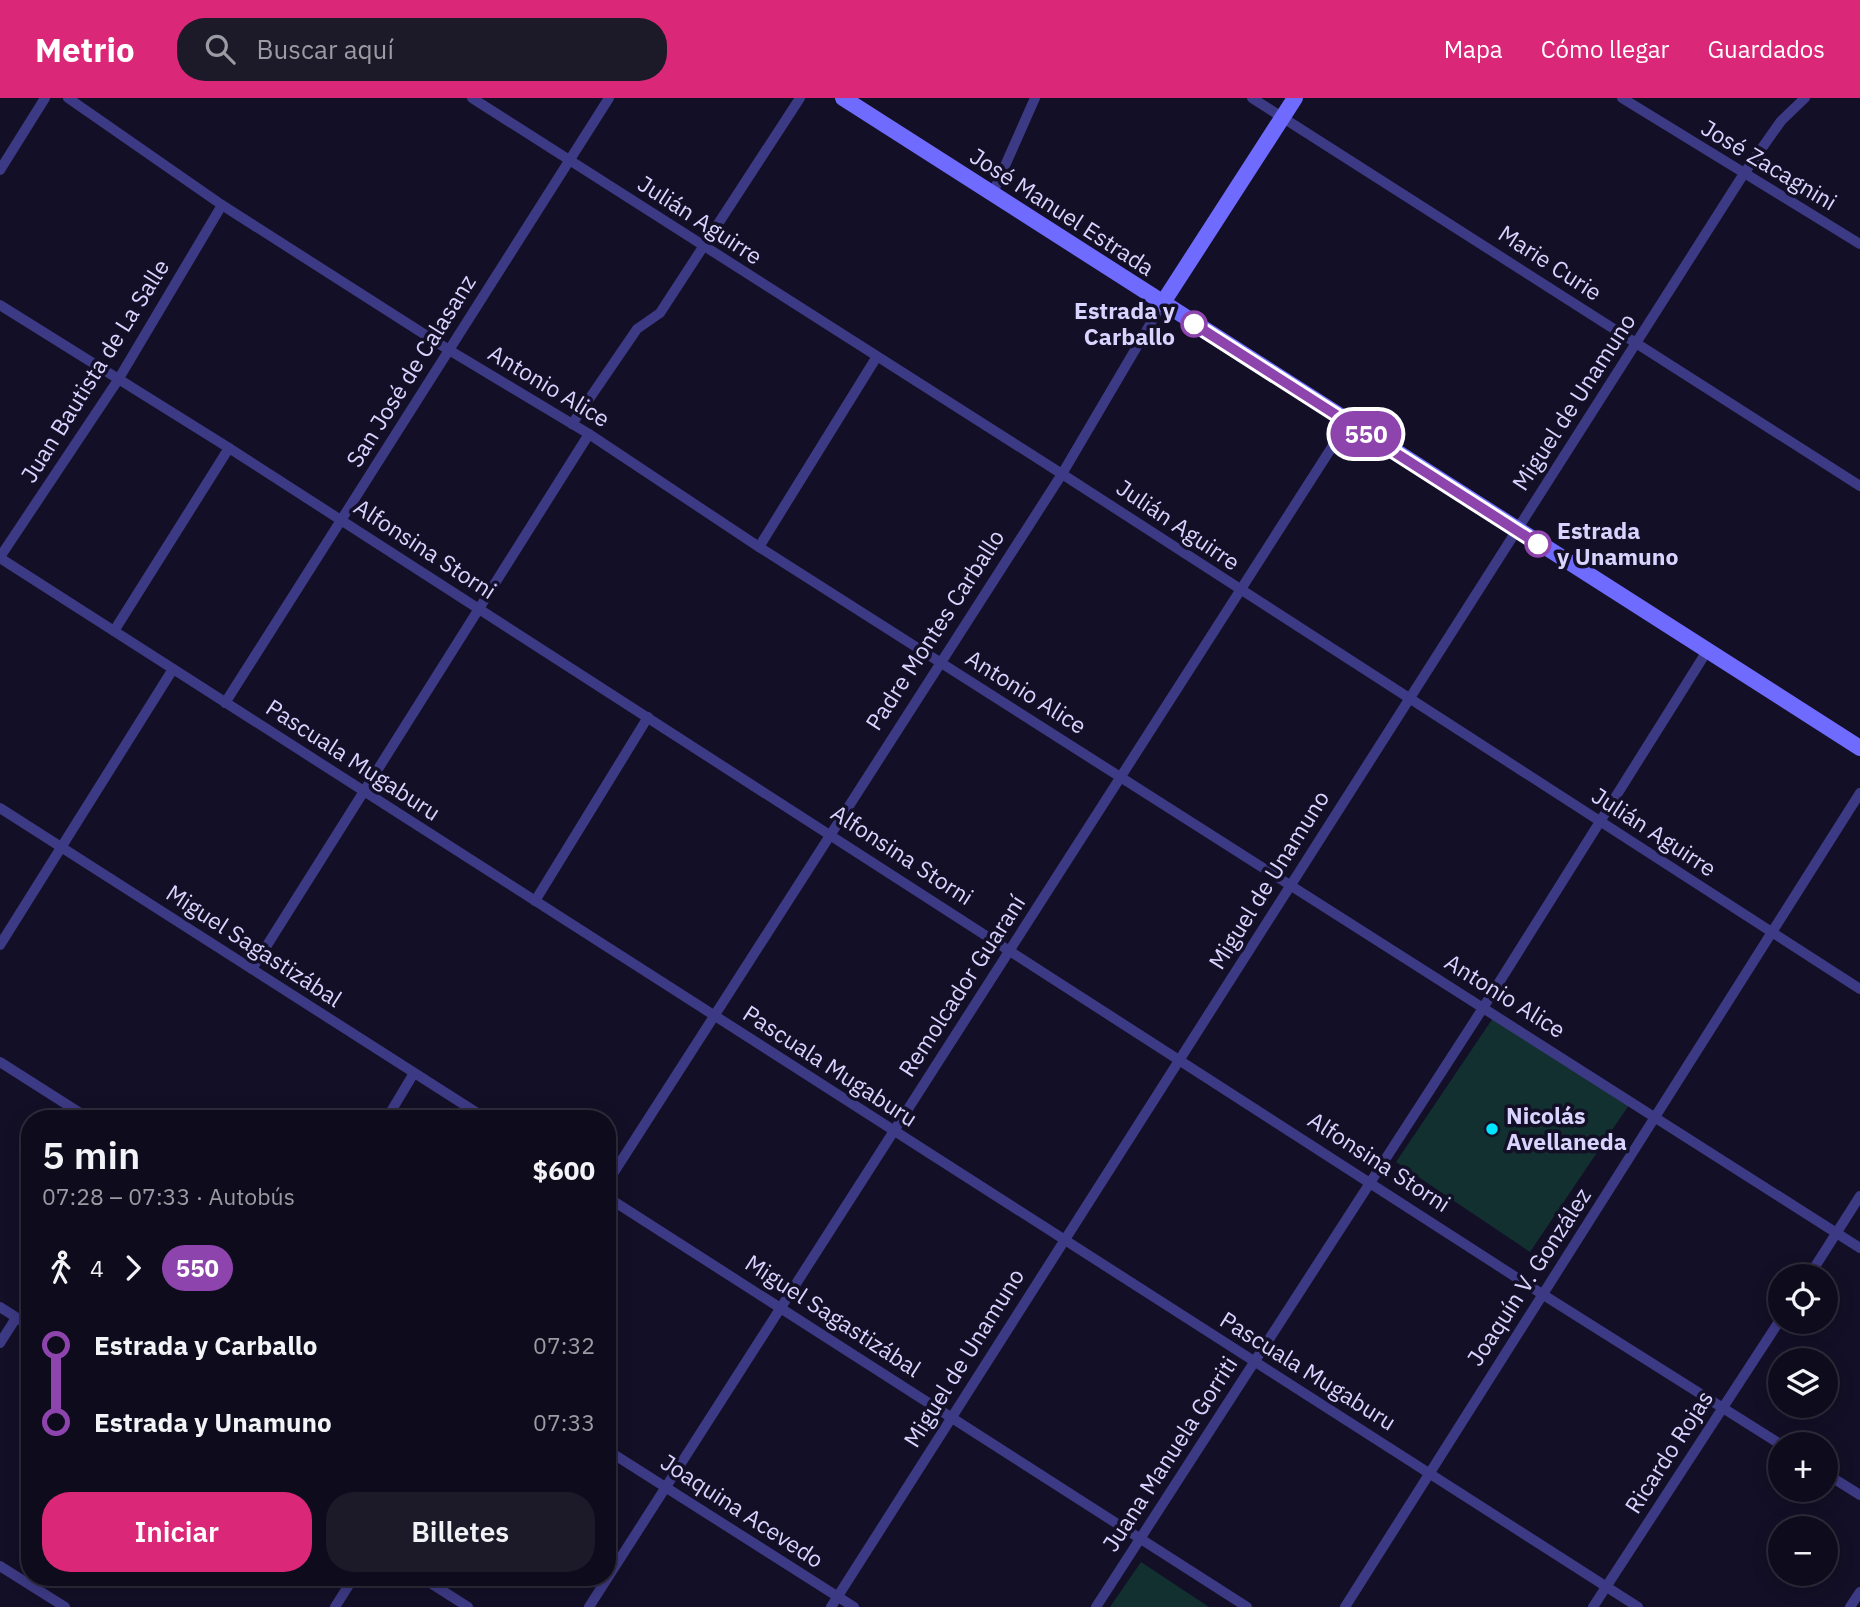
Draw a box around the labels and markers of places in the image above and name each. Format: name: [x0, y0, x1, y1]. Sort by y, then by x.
place label: Estrada y Carballo: [1074, 295, 1176, 351]
marker: Estrada y Carballo: [1181, 311, 1207, 337]
place label: Estrada y Unamuno: [1557, 515, 1678, 571]
marker: Estrada y Unamuno: [1525, 531, 1551, 557]
place label: Nicolás Avellaneda: [1506, 1100, 1627, 1156]
marker: Nicolás Avellaneda: [1484, 1121, 1500, 1137]

